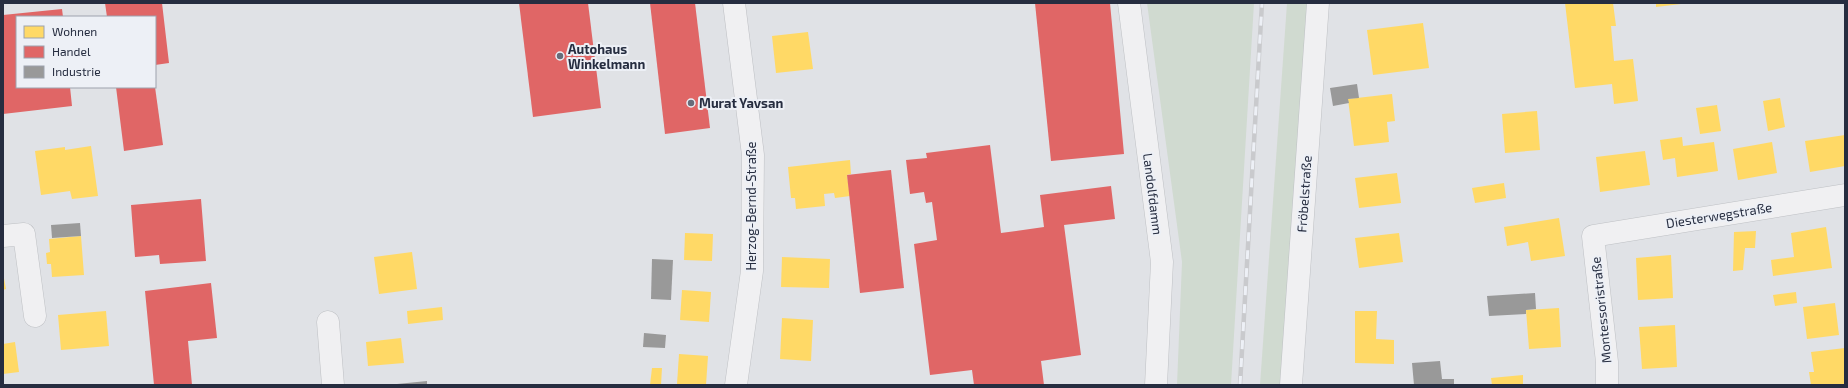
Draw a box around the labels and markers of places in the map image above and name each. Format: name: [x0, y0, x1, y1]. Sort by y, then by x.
place label: Autohaus Winkelmann: [568, 41, 645, 72]
marker: Autohaus Winkelmann: [555, 51, 565, 61]
place label: Murat Yavsan: [699, 95, 783, 111]
marker: Murat Yavsan: [686, 98, 696, 108]

